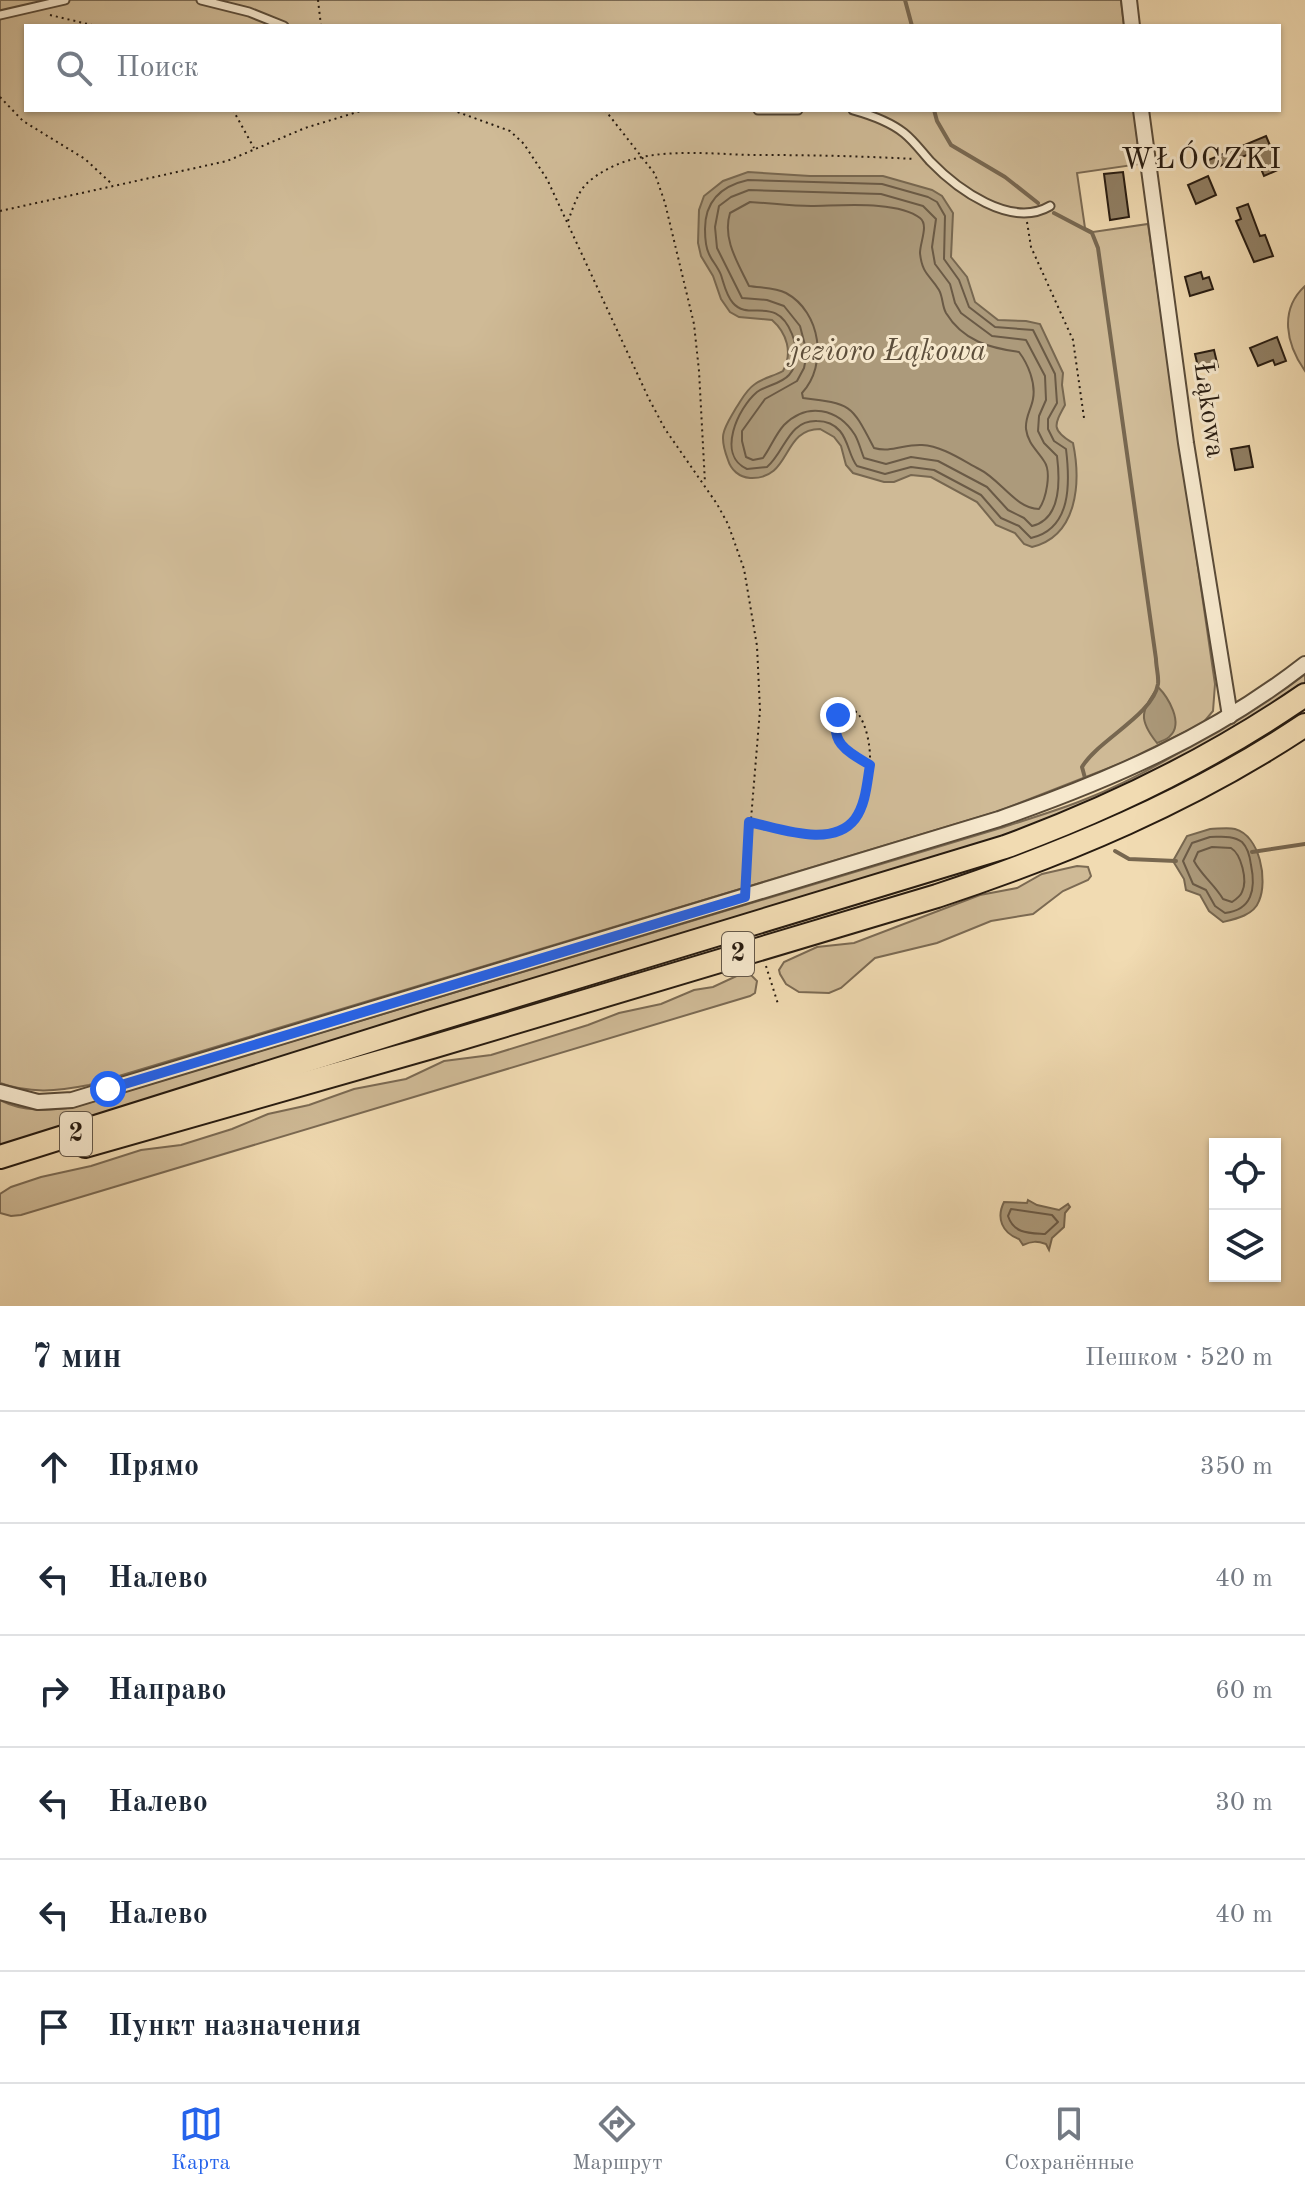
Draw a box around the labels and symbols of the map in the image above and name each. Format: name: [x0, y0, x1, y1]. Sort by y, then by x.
district label: WŁÓCZKI: [1121, 140, 1283, 175]
water label: jezioro Łąkowa: [787, 337, 986, 367]
street label: Łąkowa: [1187, 361, 1229, 460]
route end: [820, 697, 856, 733]
road number: 2: [722, 932, 754, 976]
route start: [90, 1071, 126, 1107]
road number: 2: [60, 1112, 92, 1156]

